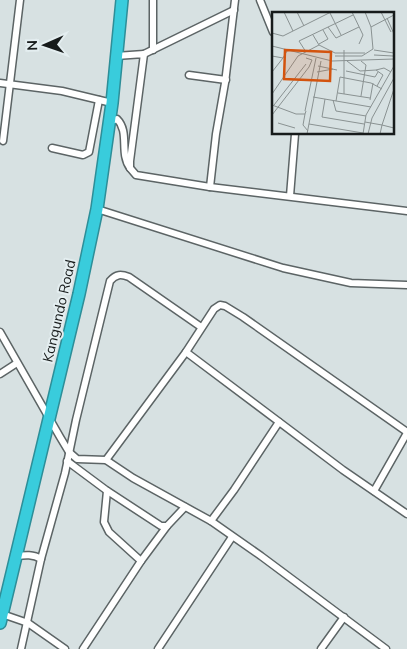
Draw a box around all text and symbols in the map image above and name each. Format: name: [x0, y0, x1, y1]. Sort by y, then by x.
inset map: [272, 12, 394, 135]
north arrow: [20, 20, 70, 70]
text: N: [23, 40, 41, 51]
street label: Kangundo Road: [38, 258, 80, 364]

